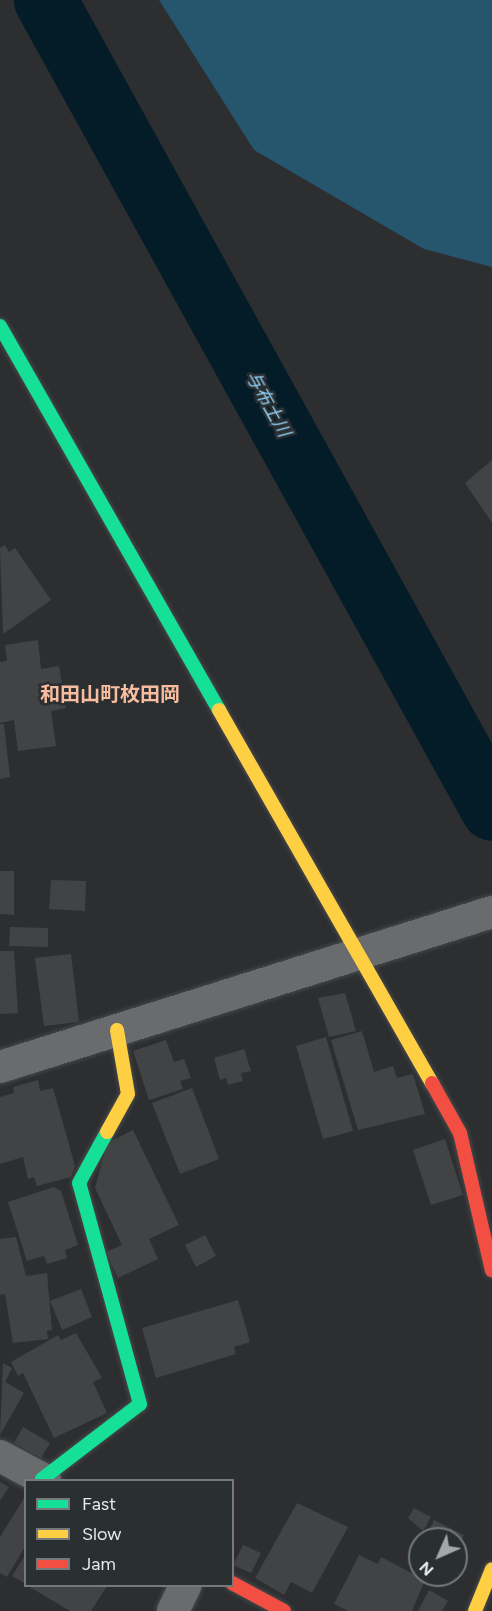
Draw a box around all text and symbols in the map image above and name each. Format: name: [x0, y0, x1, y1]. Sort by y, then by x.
water label: 与布土川: [241, 367, 295, 441]
district label: 和田山町枚田岡: [40, 682, 180, 706]
legend: [24, 1479, 234, 1587]
text: Fast: [82, 1493, 116, 1515]
text: Slow: [82, 1523, 121, 1545]
north arrow: [408, 1527, 468, 1587]
text: Jam: [82, 1553, 116, 1575]
text: N: [415, 1558, 437, 1580]

